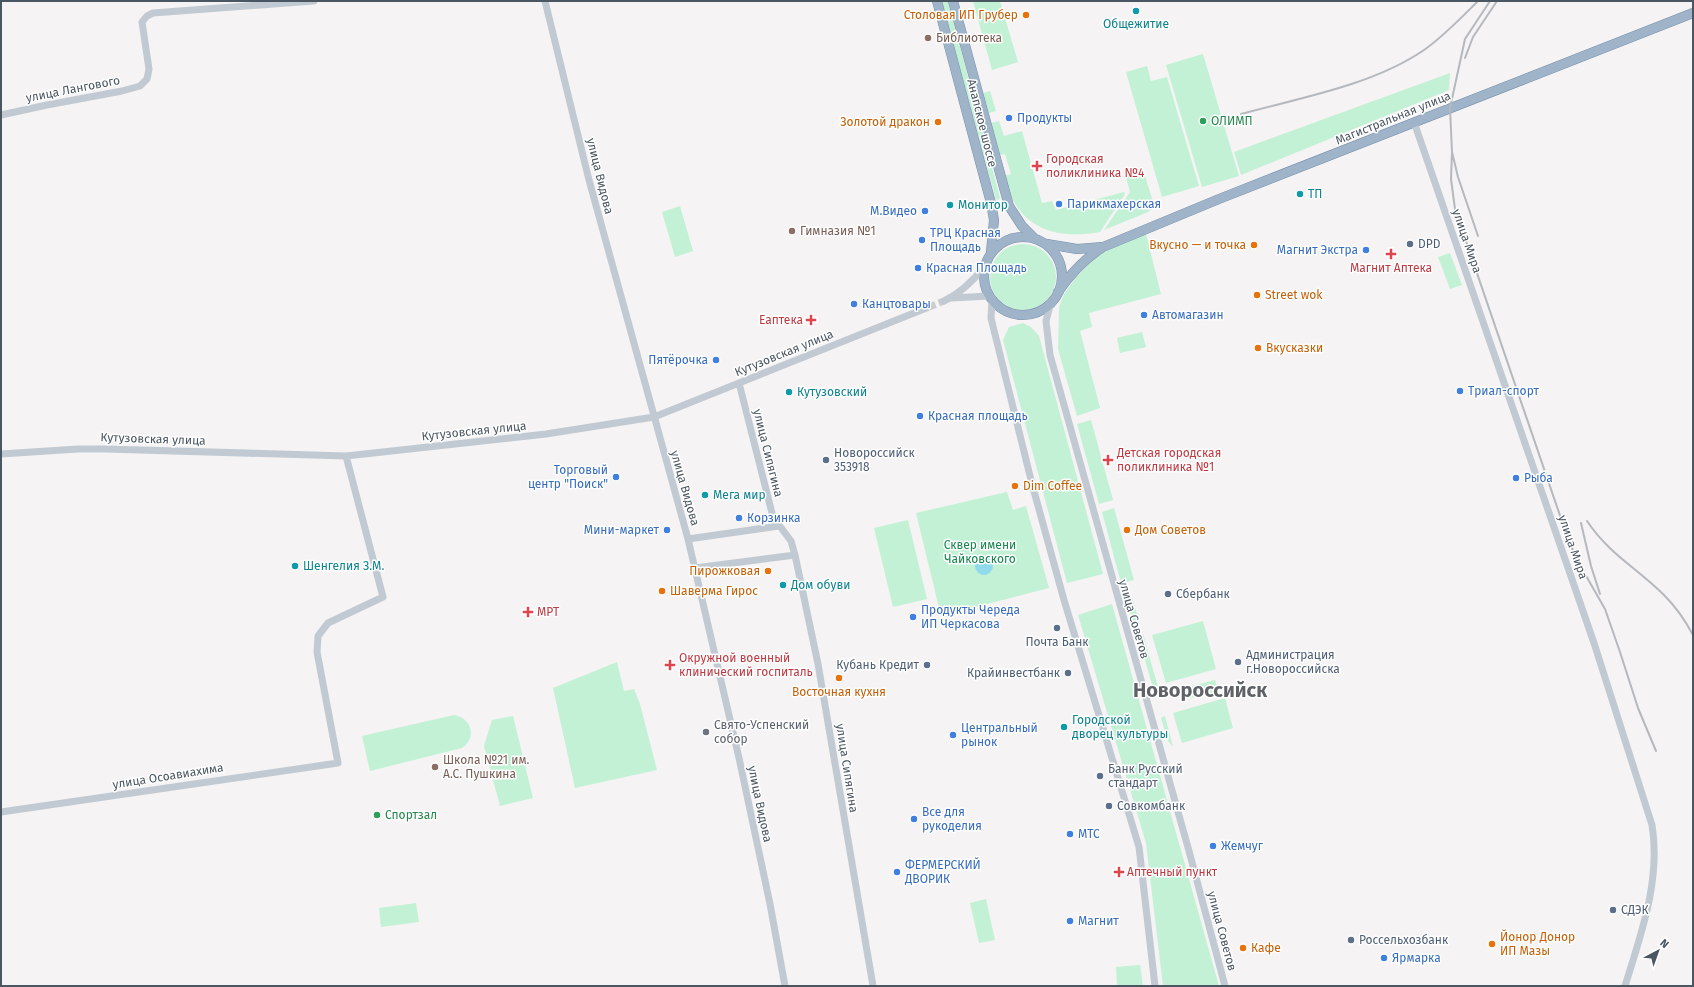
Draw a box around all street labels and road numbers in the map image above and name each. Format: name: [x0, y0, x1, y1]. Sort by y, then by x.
street label: улица Лангового: [25, 73, 121, 105]
street label: Анапское шоссе: [964, 78, 1000, 168]
street label: Магистральная улица: [1333, 88, 1453, 148]
street label: улица Видова: [584, 136, 616, 216]
street label: улица Мира: [1450, 207, 1484, 275]
street label: Кутузовская улица: [733, 327, 835, 379]
street label: улица Сипягина: [750, 408, 786, 498]
street label: Кутузовская улица: [421, 419, 527, 443]
street label: Кутузовская улица: [100, 430, 206, 448]
street label: улица Видова: [668, 449, 702, 527]
street label: улица Мира: [1556, 513, 1590, 581]
street label: улица Советов: [1116, 578, 1152, 661]
street label: улица Сипягина: [833, 722, 861, 814]
street label: улица Осоавиахима: [112, 760, 224, 792]
street label: улица Видова: [745, 764, 775, 844]
street label: улица Советов: [1205, 890, 1239, 973]

